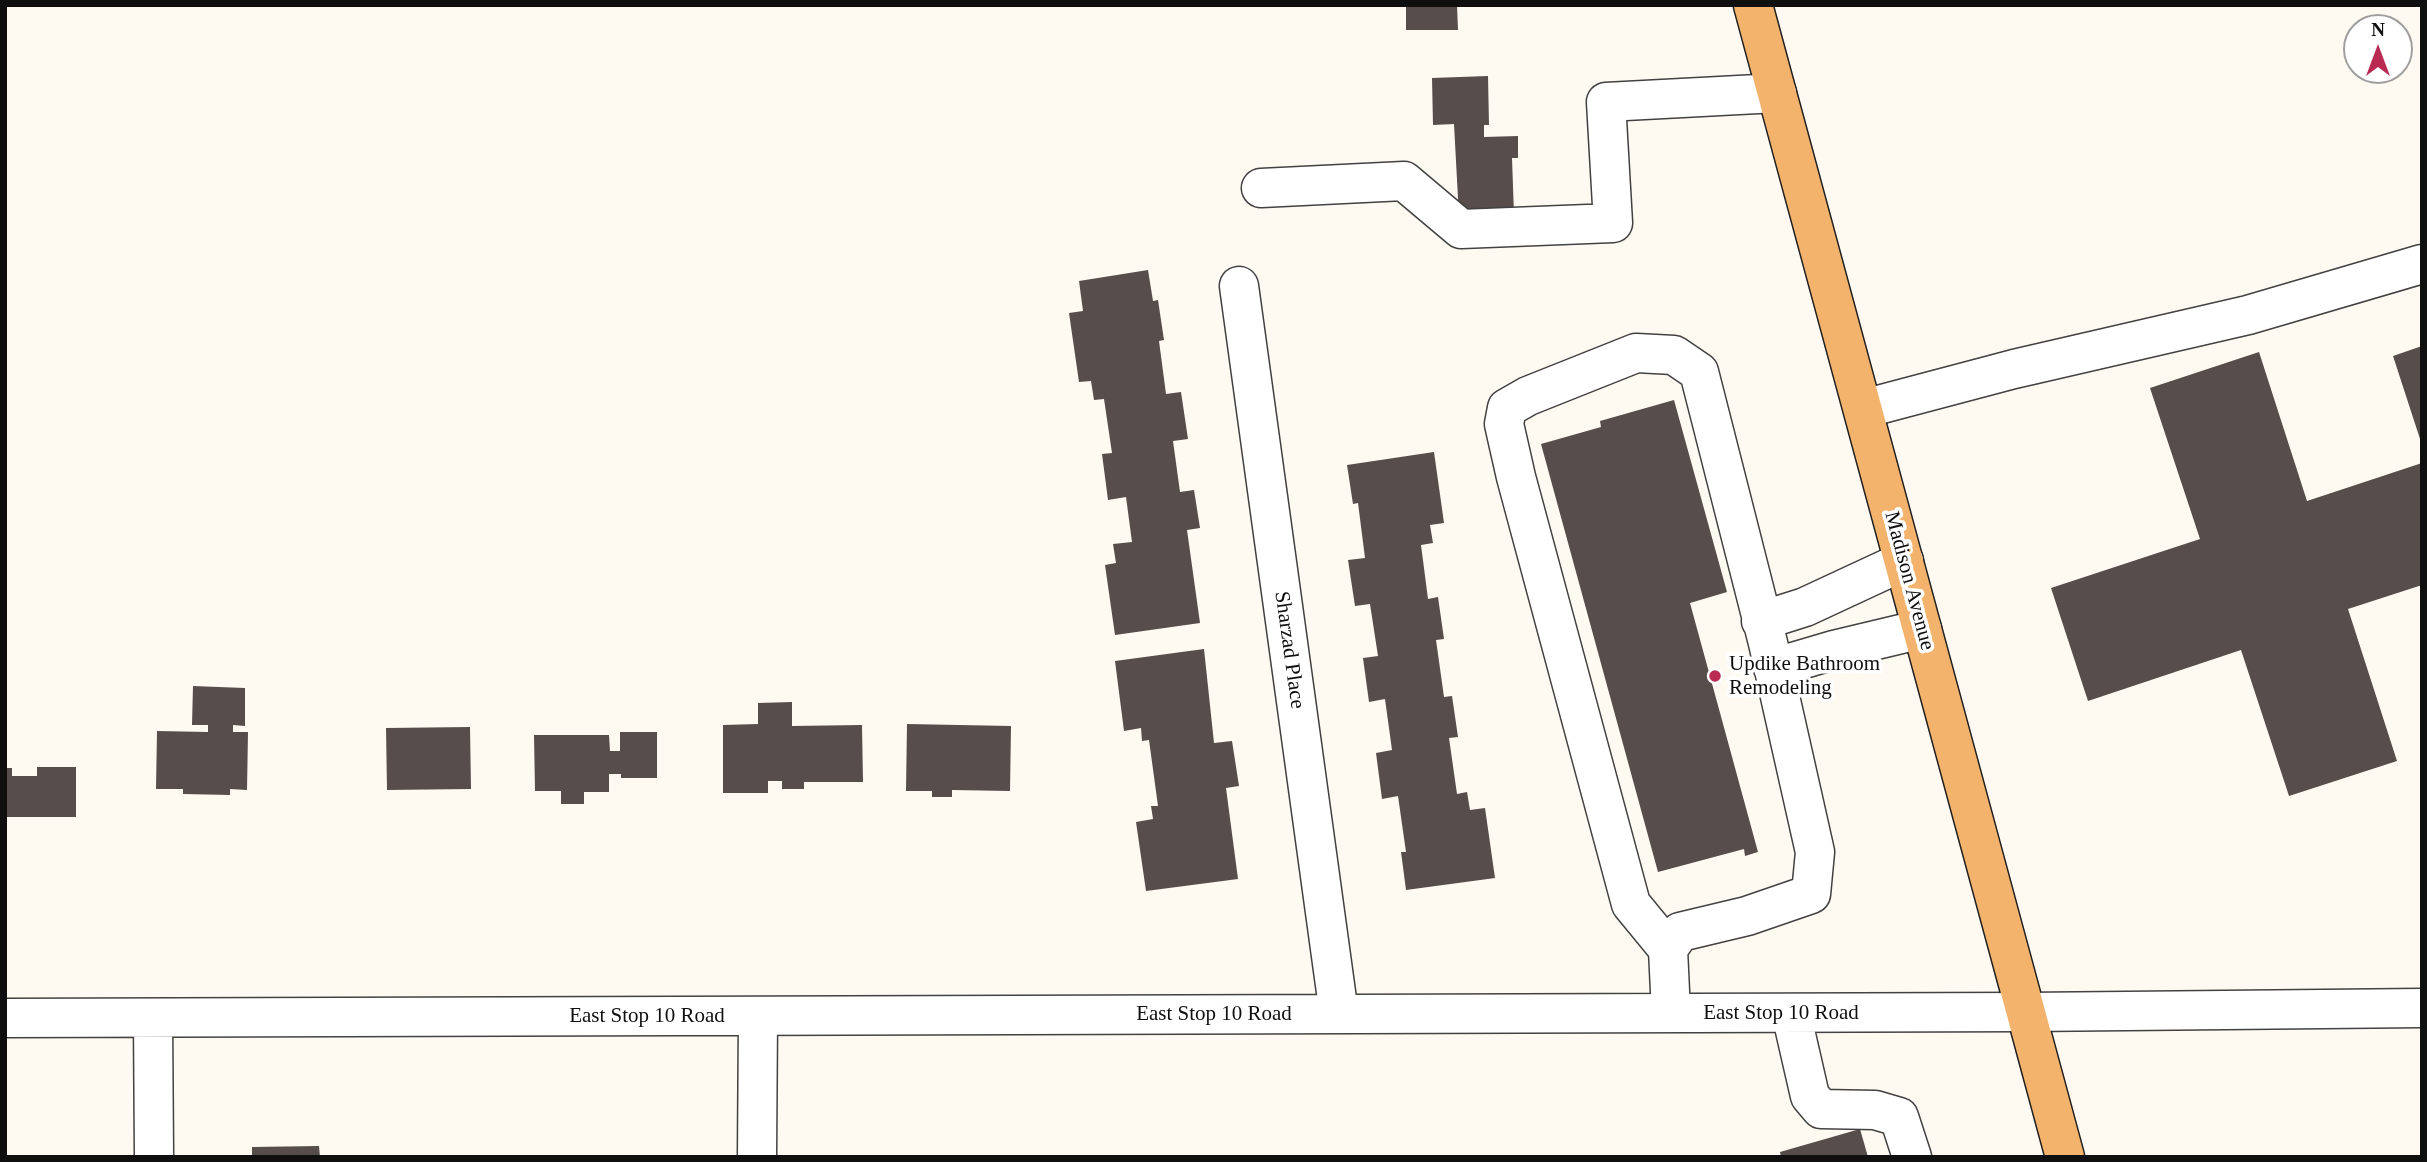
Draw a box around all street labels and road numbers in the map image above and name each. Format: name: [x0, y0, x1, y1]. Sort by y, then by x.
street label: Madison Avenue: [1878, 509, 1940, 653]
street label: Sharzad Place: [1268, 590, 1310, 710]
street label: East Stop 10 Road: [1703, 1000, 1859, 1026]
street label: East Stop 10 Road: [1136, 1001, 1292, 1027]
street label: East Stop 10 Road: [569, 1003, 725, 1029]

